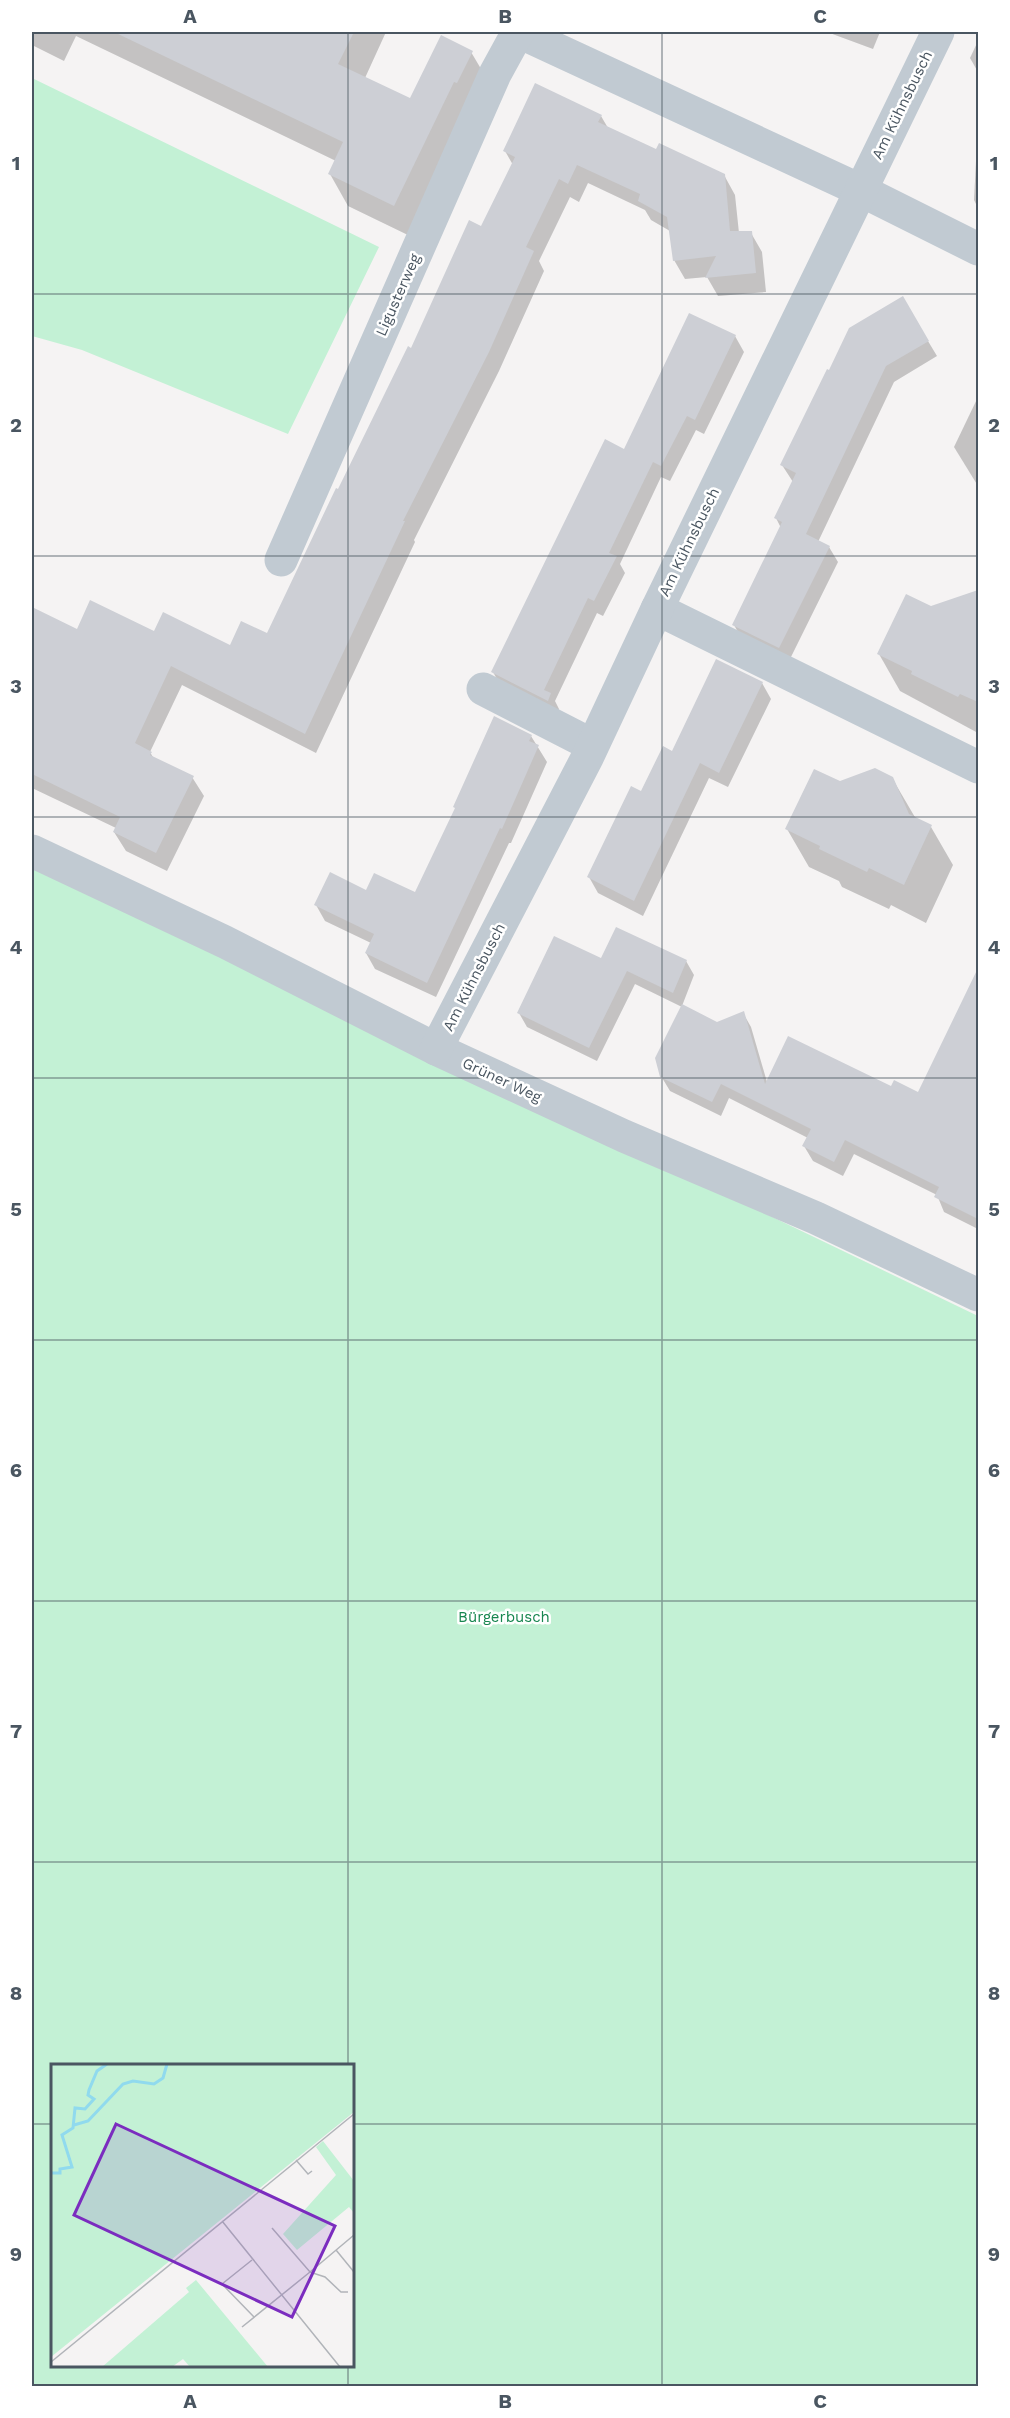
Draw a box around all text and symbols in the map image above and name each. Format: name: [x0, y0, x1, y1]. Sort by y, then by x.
text: A: [183, 4, 197, 28]
text: B: [498, 4, 512, 28]
text: C: [813, 4, 827, 28]
street label: Am Kühnsbusch: [868, 48, 936, 162]
text: 1: [12, 151, 20, 175]
text: 1: [990, 151, 998, 175]
street label: Ligusterweg: [372, 251, 424, 339]
text: 2: [10, 413, 22, 437]
text: 2: [988, 413, 1000, 437]
street label: Am Kühnsbusch: [655, 485, 723, 599]
text: 3: [10, 674, 22, 698]
text: 3: [988, 674, 1000, 698]
street label: Am Kühnsbusch: [439, 920, 509, 1034]
text: 4: [10, 935, 23, 959]
text: 4: [988, 935, 1001, 959]
street label: Grüner Weg: [460, 1054, 544, 1106]
text: 5: [10, 1197, 22, 1221]
text: 5: [988, 1197, 1000, 1221]
text: 6: [10, 1458, 22, 1482]
text: 6: [988, 1458, 1000, 1482]
park label: Bürgerbusch: [458, 1608, 550, 1626]
text: 7: [10, 1719, 22, 1743]
text: 7: [988, 1719, 1000, 1743]
text: 8: [10, 1981, 22, 2005]
text: 8: [988, 1981, 1000, 2005]
inset map: [51, 2064, 354, 2367]
text: 9: [10, 2242, 22, 2266]
text: 9: [988, 2242, 1000, 2266]
text: A: [183, 2389, 197, 2413]
text: B: [498, 2389, 512, 2413]
text: C: [813, 2389, 827, 2413]

